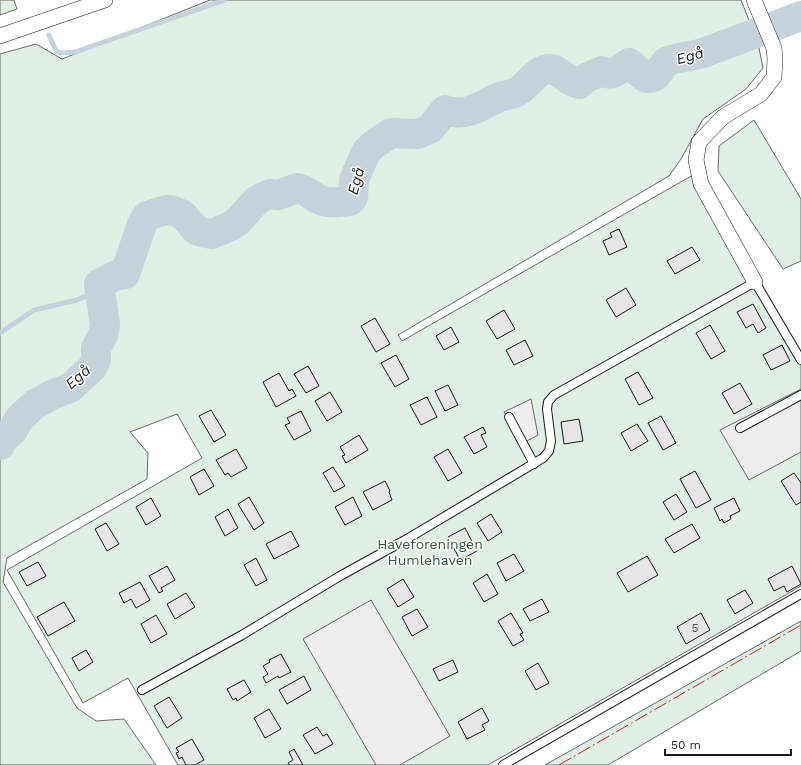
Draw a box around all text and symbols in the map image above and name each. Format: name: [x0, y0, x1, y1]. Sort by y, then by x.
water label: Egå: [674, 44, 706, 68]
water label: Egå: [344, 165, 368, 197]
water label: Egå: [62, 361, 94, 393]
park label: Haveforeningen Humlehaven: [377, 536, 483, 568]
house number: 5: [692, 621, 699, 635]
scale bar: [665, 731, 791, 757]
text: 50 m: [671, 738, 701, 752]

